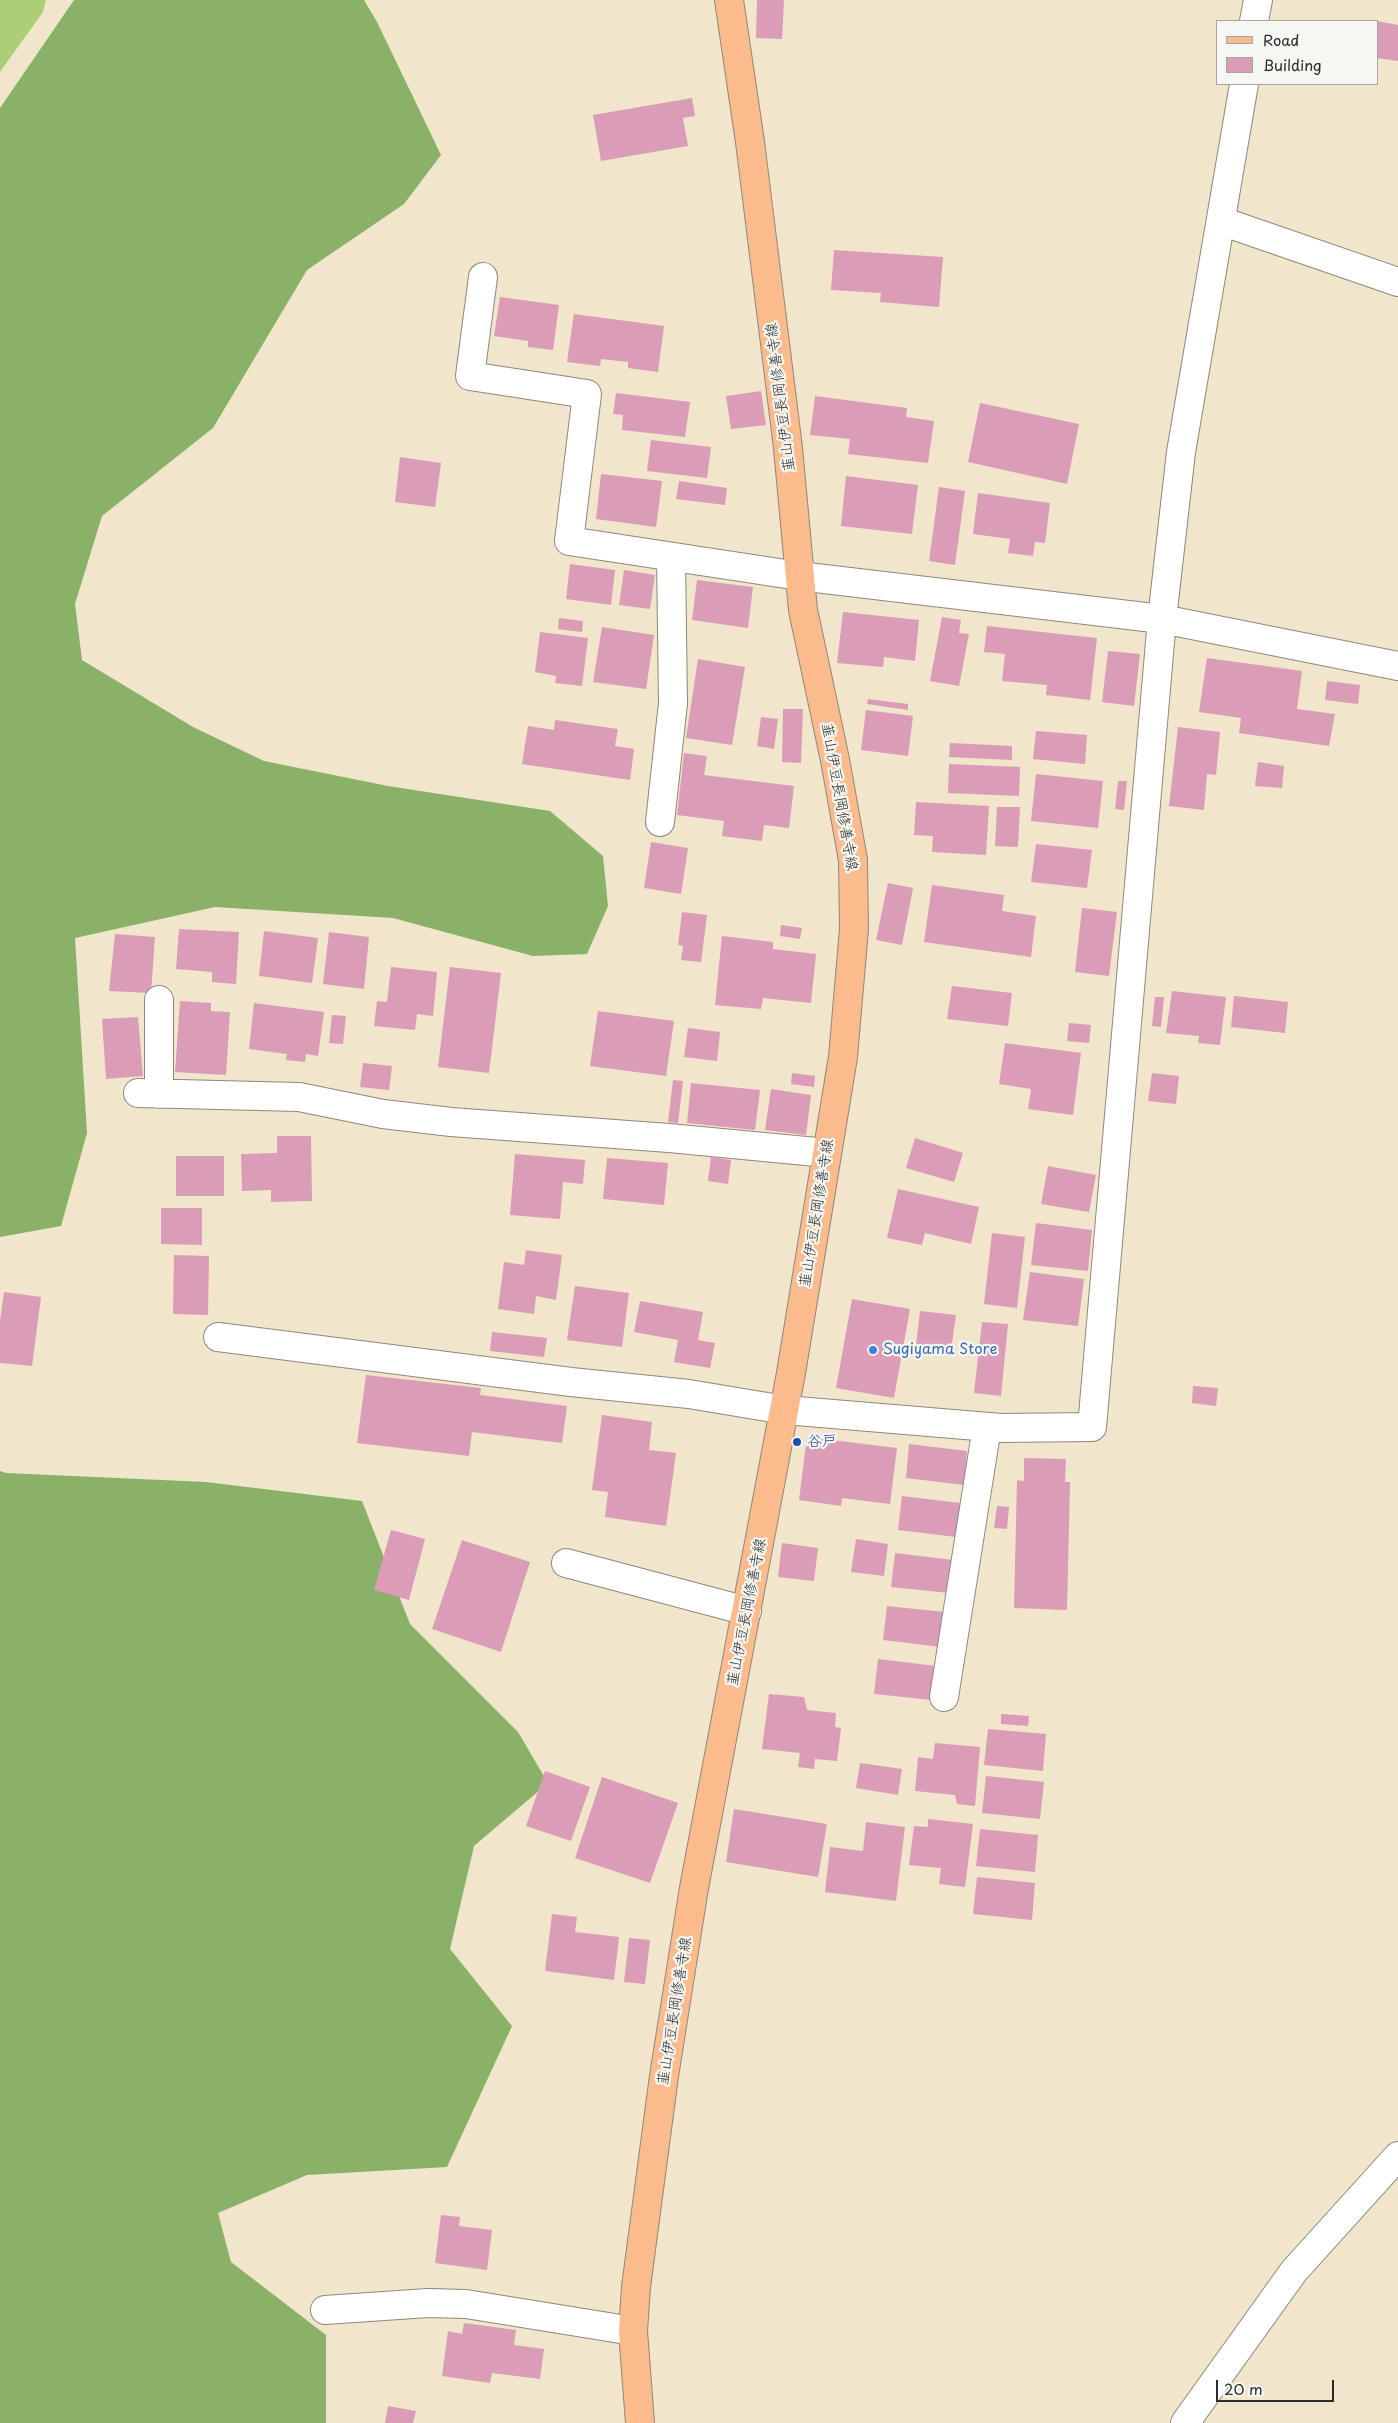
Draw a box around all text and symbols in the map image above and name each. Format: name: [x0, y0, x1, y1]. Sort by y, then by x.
legend: [1216, 20, 1378, 85]
text: Road: [1263, 28, 1299, 51]
text: Building: [1263, 53, 1322, 76]
street label: 韮山伊豆長岡修善寺線: [763, 321, 799, 473]
street label: 韮山伊豆長岡修善寺線: [817, 722, 861, 872]
street label: 韮山伊豆長岡修善寺線: [796, 1138, 838, 1288]
place label: Sugiyama Store: [883, 1341, 997, 1359]
marker: Sugiyama Store: [867, 1344, 879, 1356]
place label: 谷戸: [807, 1433, 837, 1451]
marker: 谷戸: [791, 1436, 803, 1448]
street label: 韮山伊豆長岡修善寺線: [724, 1537, 770, 1687]
street label: 韮山伊豆長岡修善寺線: [654, 1936, 696, 2086]
scale bar: [1218, 2370, 1336, 2402]
text: 20 m: [1224, 2377, 1263, 2400]

